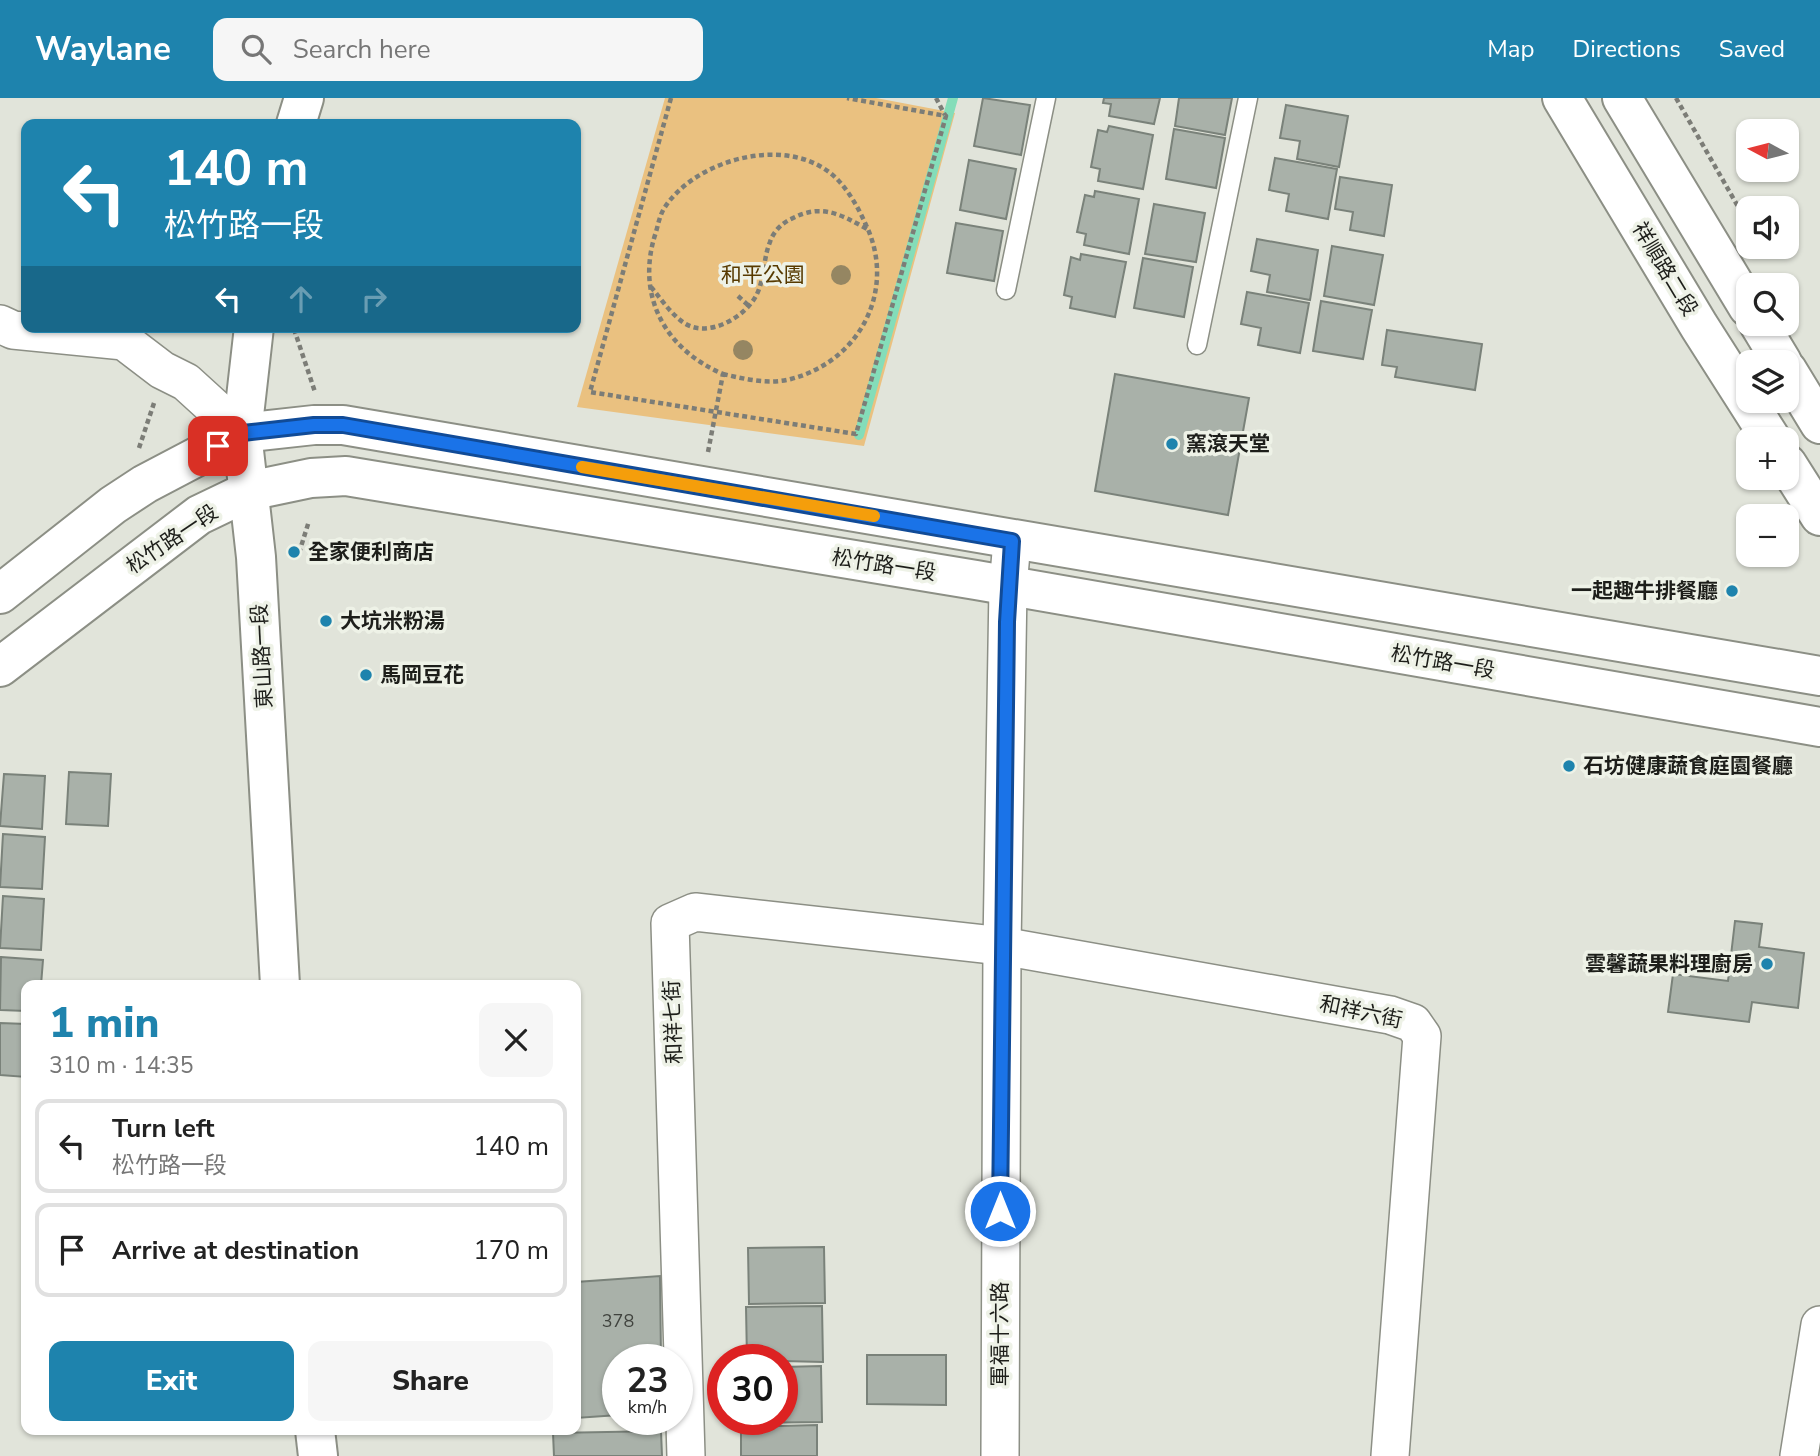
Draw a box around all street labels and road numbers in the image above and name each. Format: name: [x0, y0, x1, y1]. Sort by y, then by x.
street label: 祥順路二段: [1626, 217, 1704, 321]
street label: 松竹路一段: [121, 498, 223, 580]
street label: 松竹路一段: [830, 543, 938, 587]
street label: 東山路一段: [245, 603, 279, 709]
street label: 松竹路一段: [1389, 639, 1497, 685]
street label: 和祥七街: [658, 980, 688, 1064]
street label: 和祥六街: [1317, 990, 1405, 1034]
street label: 軍福十六路: [986, 1282, 1014, 1387]

